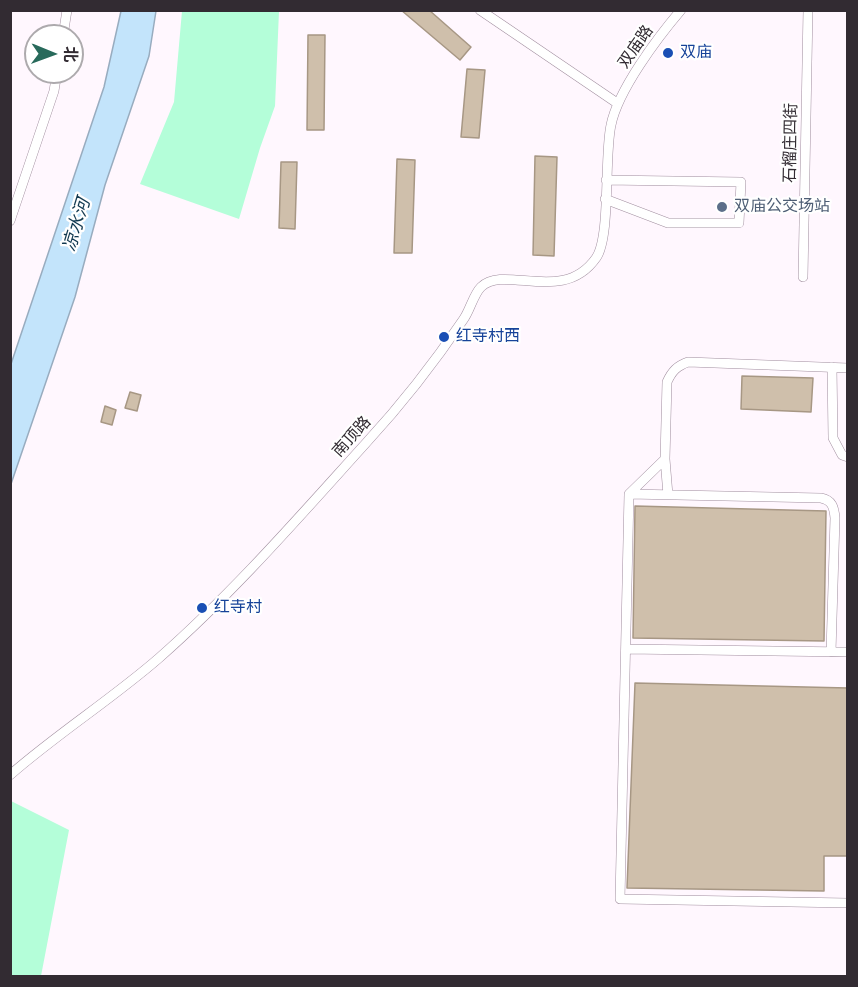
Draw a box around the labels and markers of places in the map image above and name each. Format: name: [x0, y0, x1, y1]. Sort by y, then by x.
place label: 双庙: [680, 43, 712, 63]
marker: 双庙: [661, 46, 675, 60]
place label: 双庙公交场站: [734, 197, 830, 217]
marker: 双庙公交场站: [715, 200, 729, 214]
place label: 红寺村西: [456, 327, 520, 347]
marker: 红寺村西: [437, 330, 451, 344]
place label: 红寺村: [214, 598, 262, 618]
marker: 红寺村: [195, 601, 209, 615]

